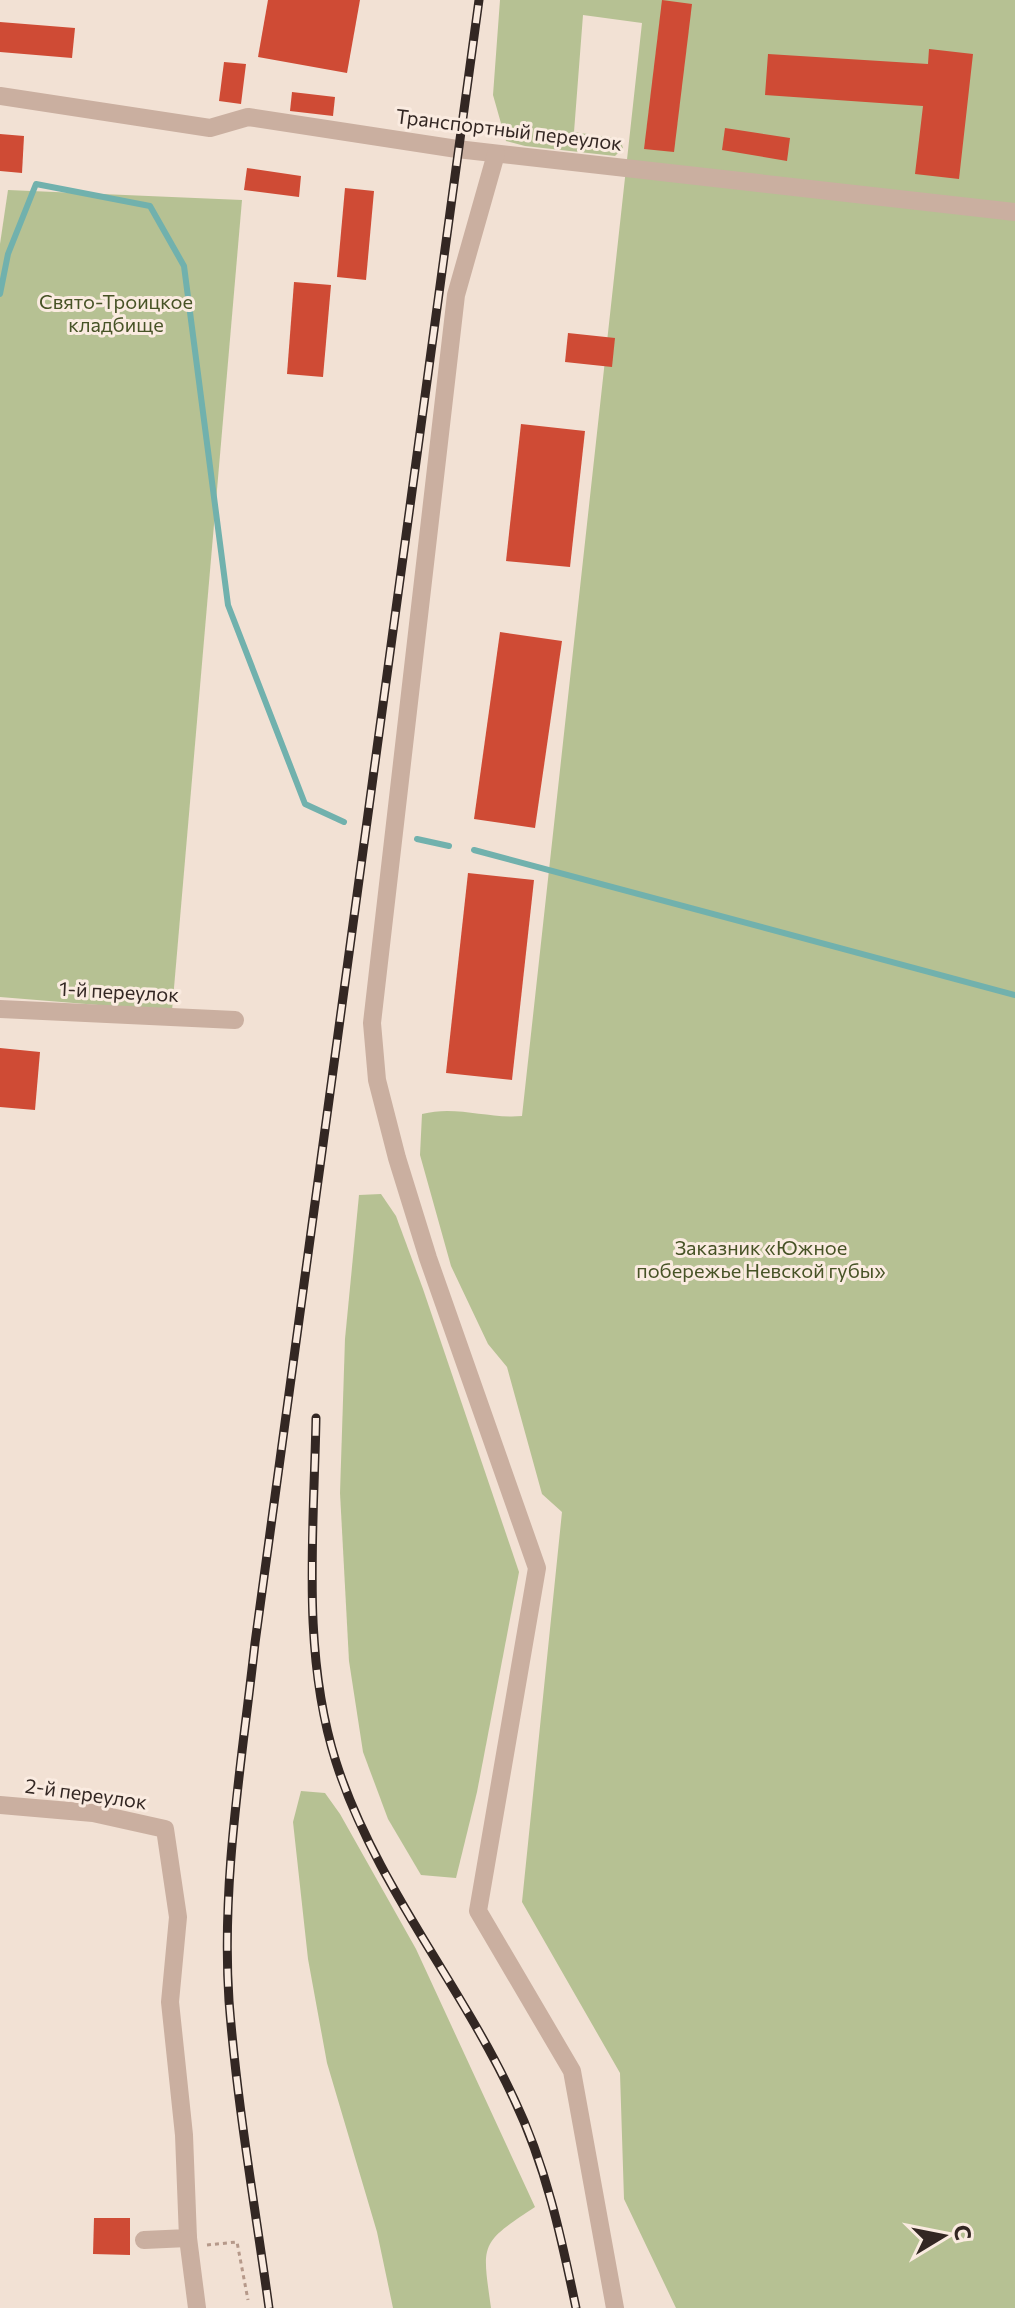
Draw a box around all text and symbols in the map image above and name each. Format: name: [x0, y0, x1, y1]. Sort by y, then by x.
street label: Транспортный переулок: [395, 103, 624, 155]
park label: Свято-Троицкое кладбище: [39, 289, 193, 336]
street label: 1-й переулок: [58, 976, 180, 1006]
park label: Заказник «Южное побережье Невской губы»: [636, 1235, 886, 1282]
street label: 2-й переулок: [24, 1773, 149, 1813]
north arrow: [903, 2196, 983, 2276]
text: С: [949, 2223, 978, 2242]

